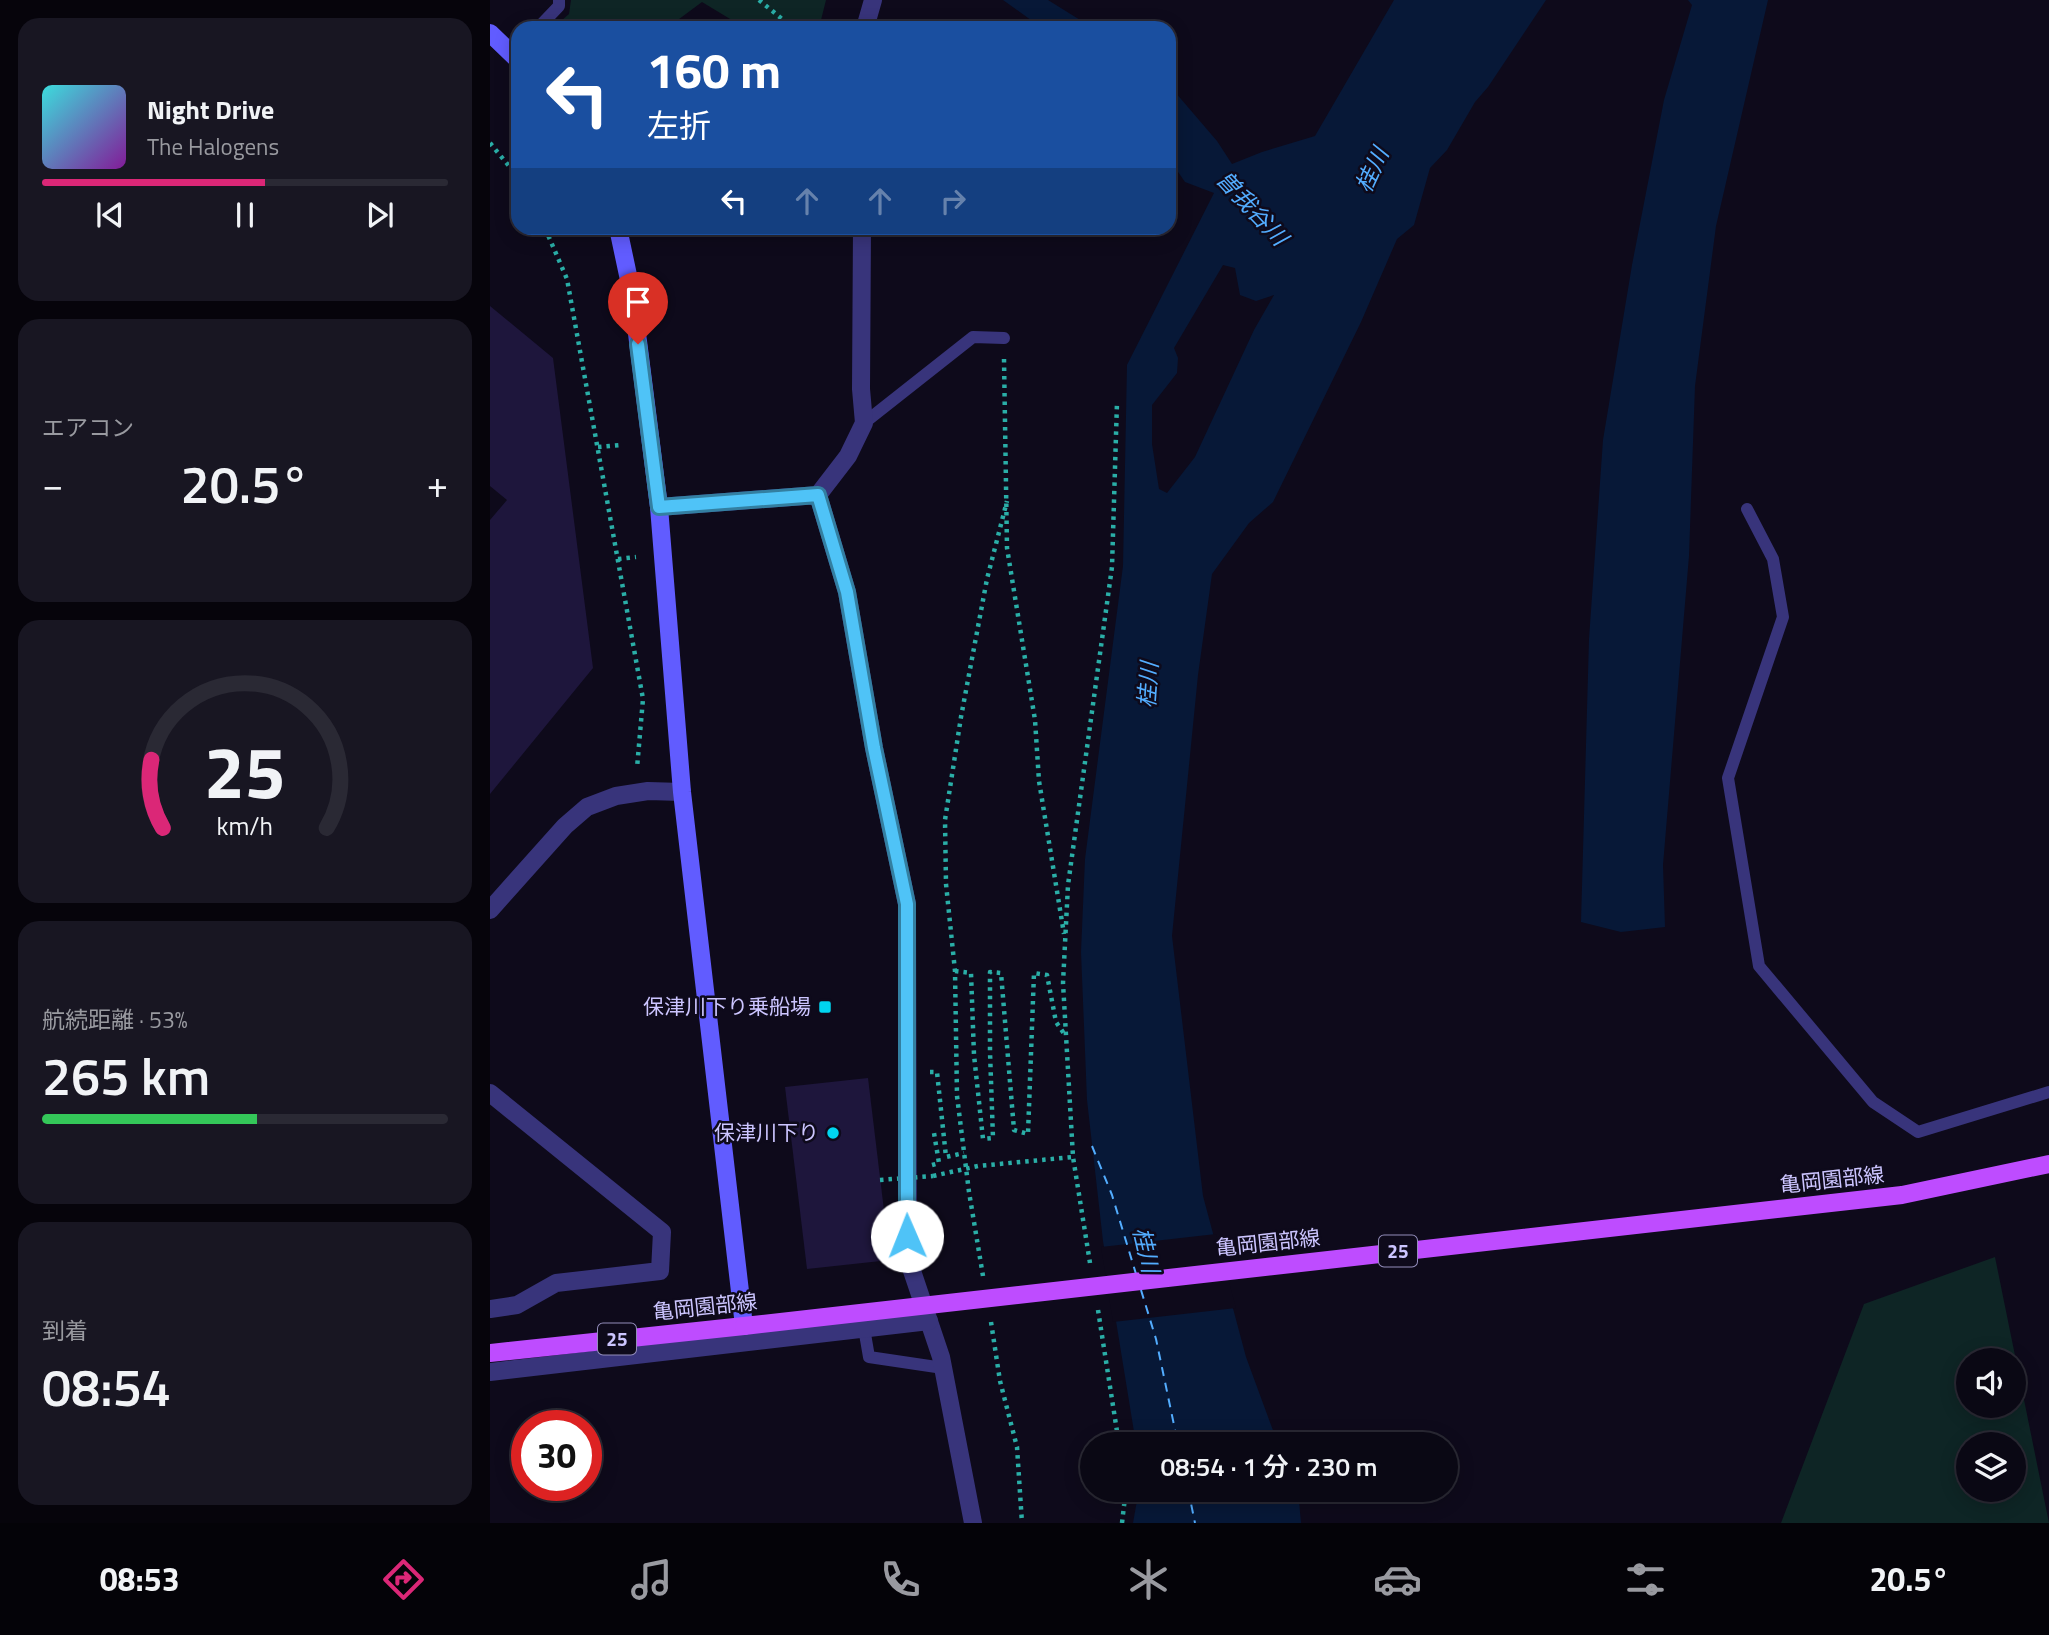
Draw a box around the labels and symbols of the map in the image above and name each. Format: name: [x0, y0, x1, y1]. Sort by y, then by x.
water label: 桂川: [1346, 139, 1398, 198]
water label: 曽我谷川: [1208, 162, 1299, 255]
pin: [608, 272, 668, 344]
water label: 桂川: [1128, 658, 1167, 709]
place label: 保津川下り乗船場: [643, 990, 811, 1022]
marker: 保津川下り乗船場: [817, 999, 833, 1015]
place label: 保津川下り: [714, 1116, 819, 1148]
marker: 保津川下り: [825, 1125, 841, 1141]
street label: 亀岡園部線: [1778, 1158, 1886, 1200]
position arrow: [870, 1199, 944, 1273]
street label: 亀岡園部線: [1214, 1221, 1322, 1263]
water label: 桂川: [1124, 1224, 1169, 1279]
road number: 25: [1379, 1236, 1417, 1266]
street label: 亀岡園部線: [651, 1285, 759, 1327]
road number: 25: [598, 1324, 636, 1354]
speed limit sign: 30: [511, 1410, 602, 1501]

